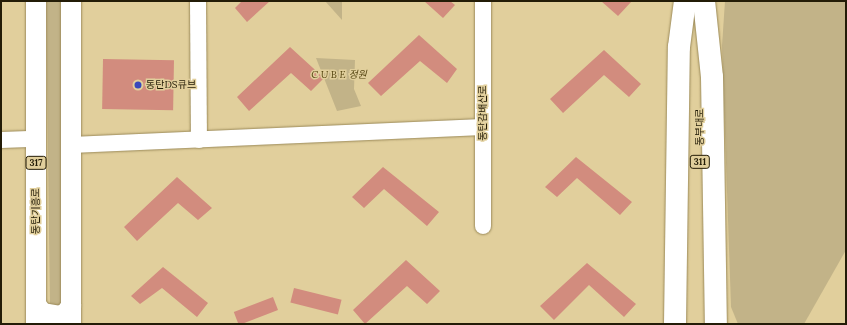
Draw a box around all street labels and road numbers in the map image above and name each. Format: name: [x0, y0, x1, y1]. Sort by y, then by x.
street label: 동탄감배산로: [477, 85, 489, 141]
street label: 동부대로: [694, 109, 706, 145]
road number: 311: [689, 155, 711, 169]
road number: 317: [25, 156, 47, 170]
street label: 동탄기흥로: [30, 188, 42, 234]

